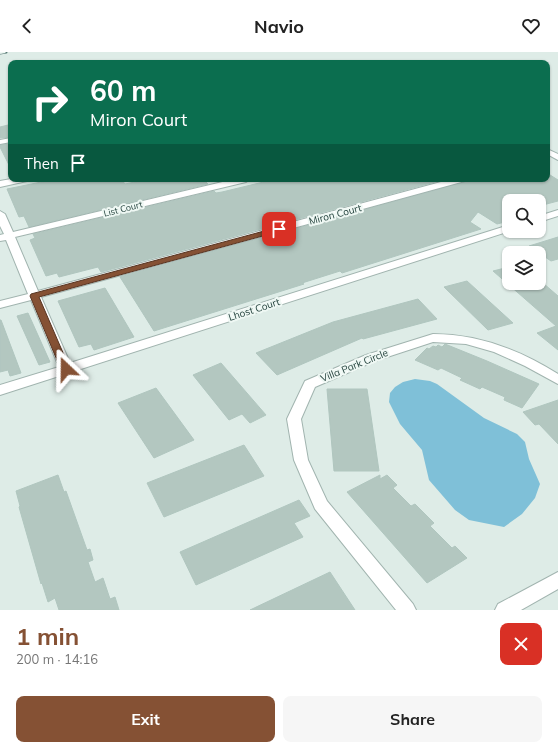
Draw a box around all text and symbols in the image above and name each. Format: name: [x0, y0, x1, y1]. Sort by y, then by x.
icon: back: [16, 15, 38, 37]
text: Navio: [254, 15, 304, 38]
icon: heart: [520, 15, 542, 37]
text: 60 m: [90, 73, 156, 108]
icon: right: [24, 76, 76, 128]
text: Miron Court: [90, 108, 187, 131]
icon: arrive: [67, 152, 89, 174]
text: Then: [24, 154, 59, 173]
map controls: [502, 194, 546, 290]
button: search: [502, 194, 546, 238]
street label: List Court: [102, 198, 144, 219]
street label: Miron Court: [307, 201, 363, 228]
pin: [262, 212, 296, 246]
icon: arrive: [268, 218, 290, 240]
button: layers: [502, 246, 546, 290]
street label: Lhost Court: [227, 295, 282, 324]
street label: Villa Park Circle: [318, 346, 390, 385]
position arrow: [45, 348, 87, 390]
text: 1 min: [16, 621, 79, 651]
button: close: [500, 623, 542, 665]
text: 200 m · 14:16: [16, 651, 98, 667]
button: Exit: [16, 696, 275, 742]
button: Share: [283, 696, 542, 742]

